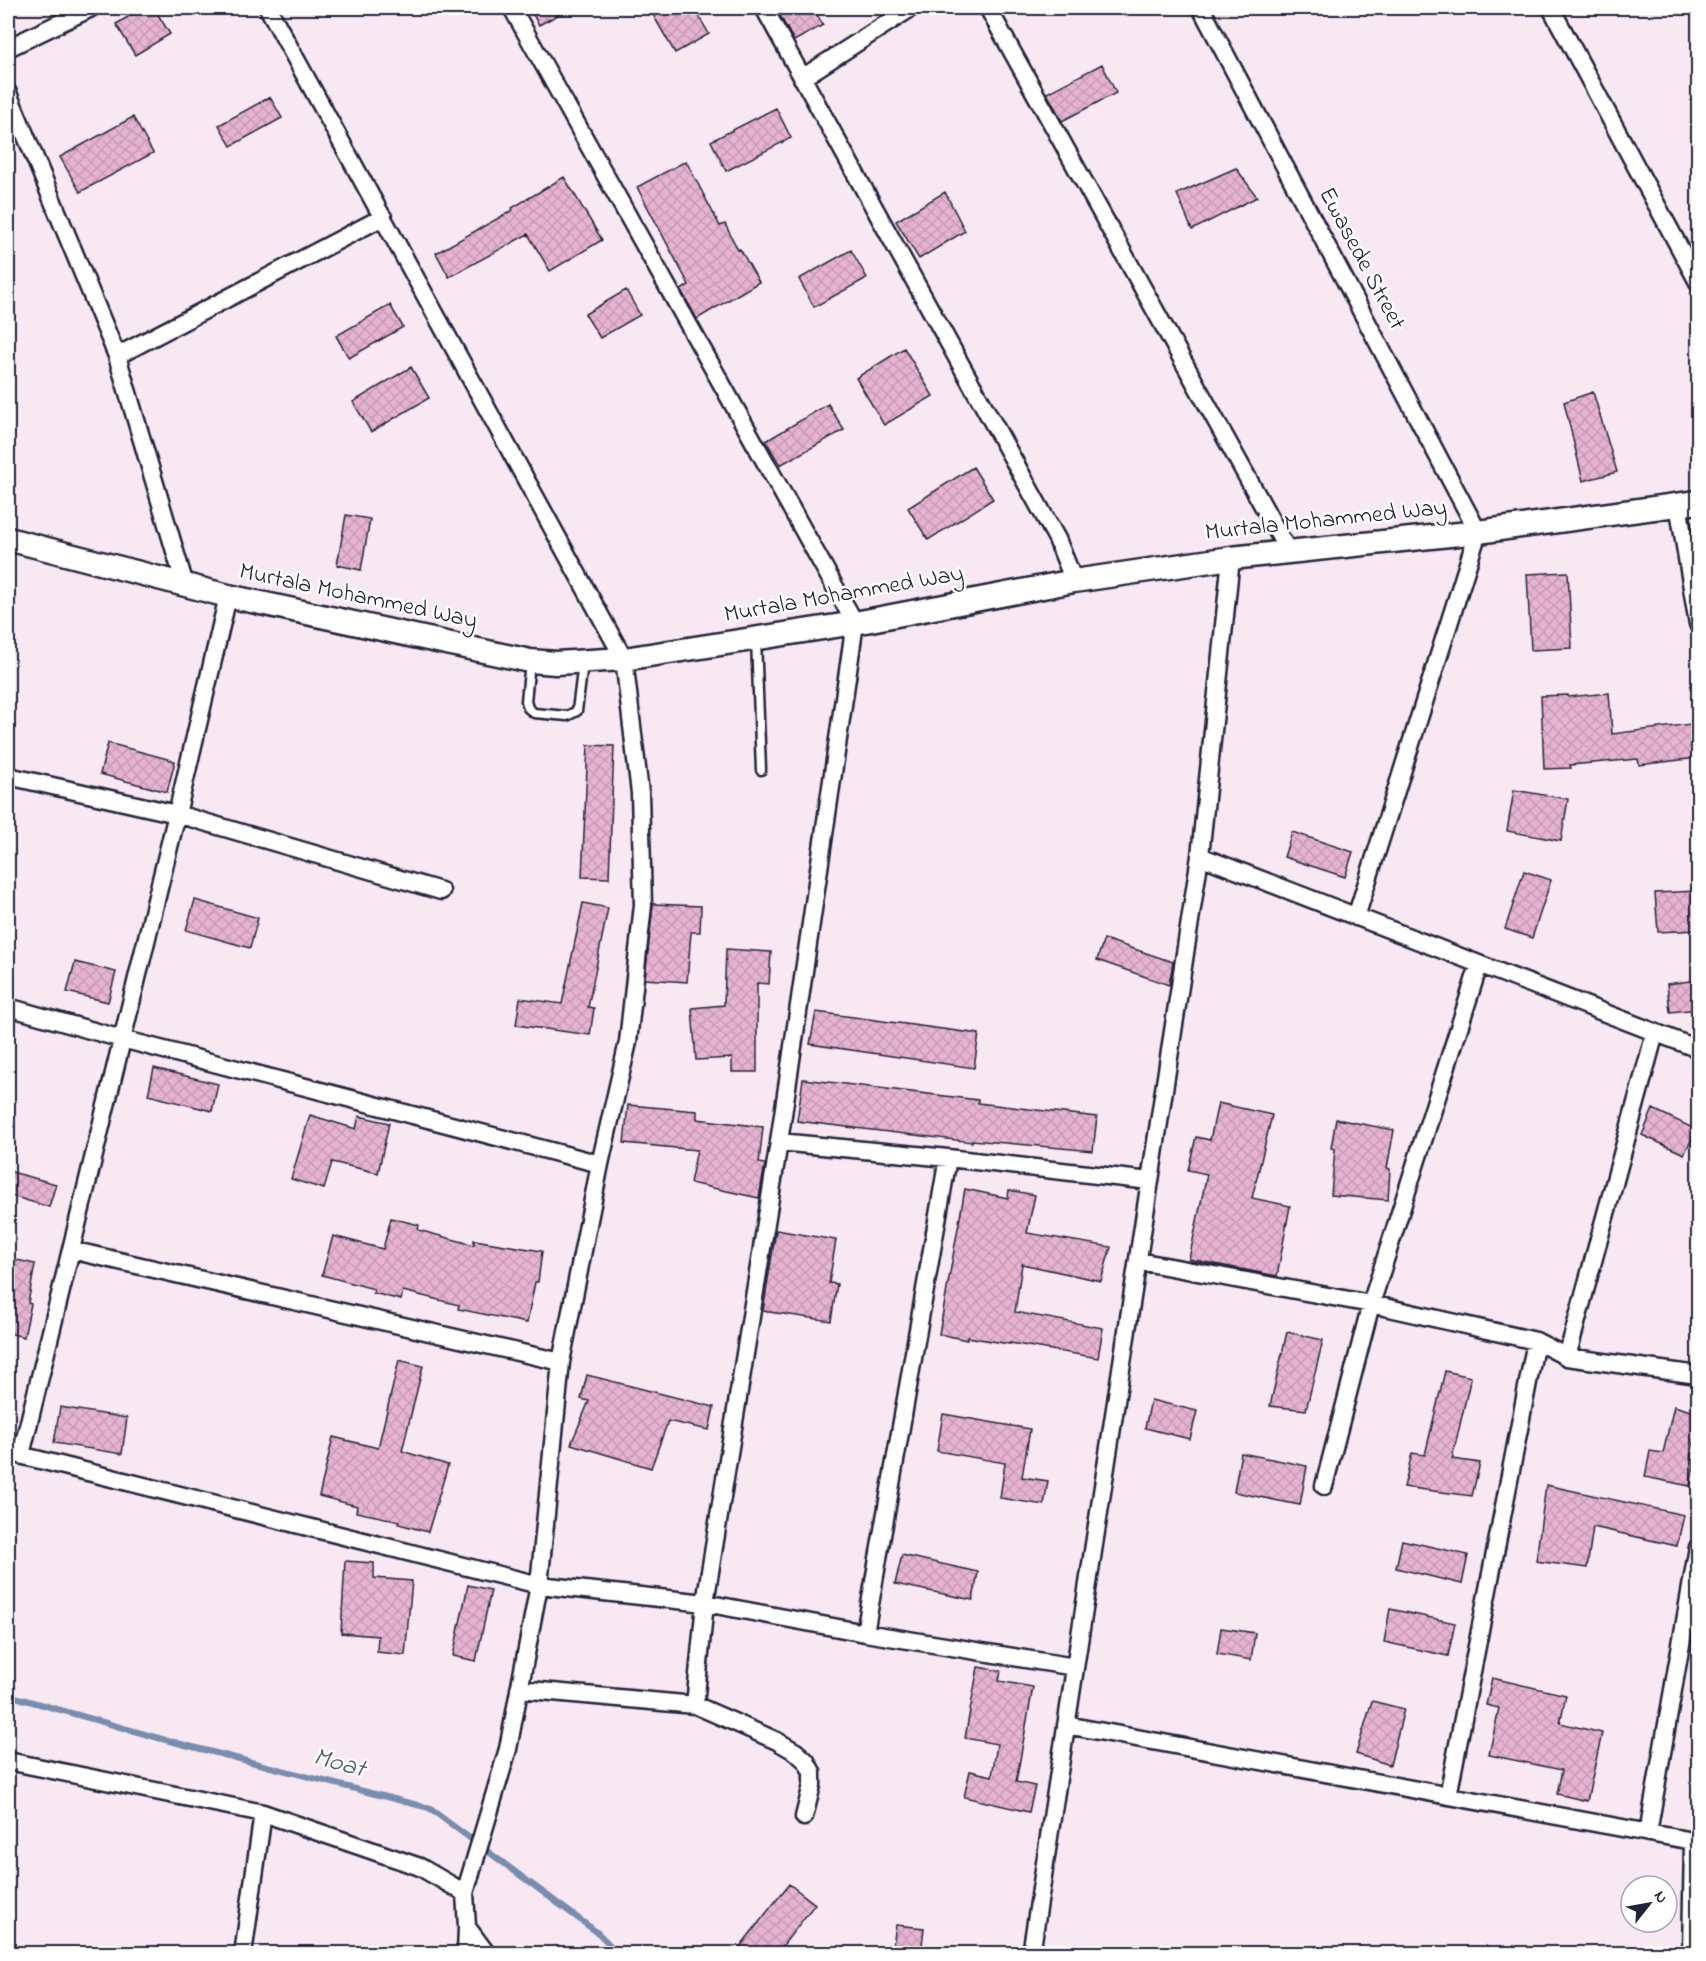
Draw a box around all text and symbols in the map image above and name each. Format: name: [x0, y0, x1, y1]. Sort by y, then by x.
street label: Ewasede Street: [1309, 182, 1413, 336]
street label: Murtala Mohammed Way: [1203, 491, 1449, 552]
street label: Murtala Mohammed Way: [235, 555, 480, 640]
street label: Murtala Mohammed Way: [721, 557, 967, 634]
water label: Moat: [309, 1739, 371, 1790]
north arrow: [1619, 1874, 1679, 1934]
text: N: [1647, 1886, 1673, 1908]

